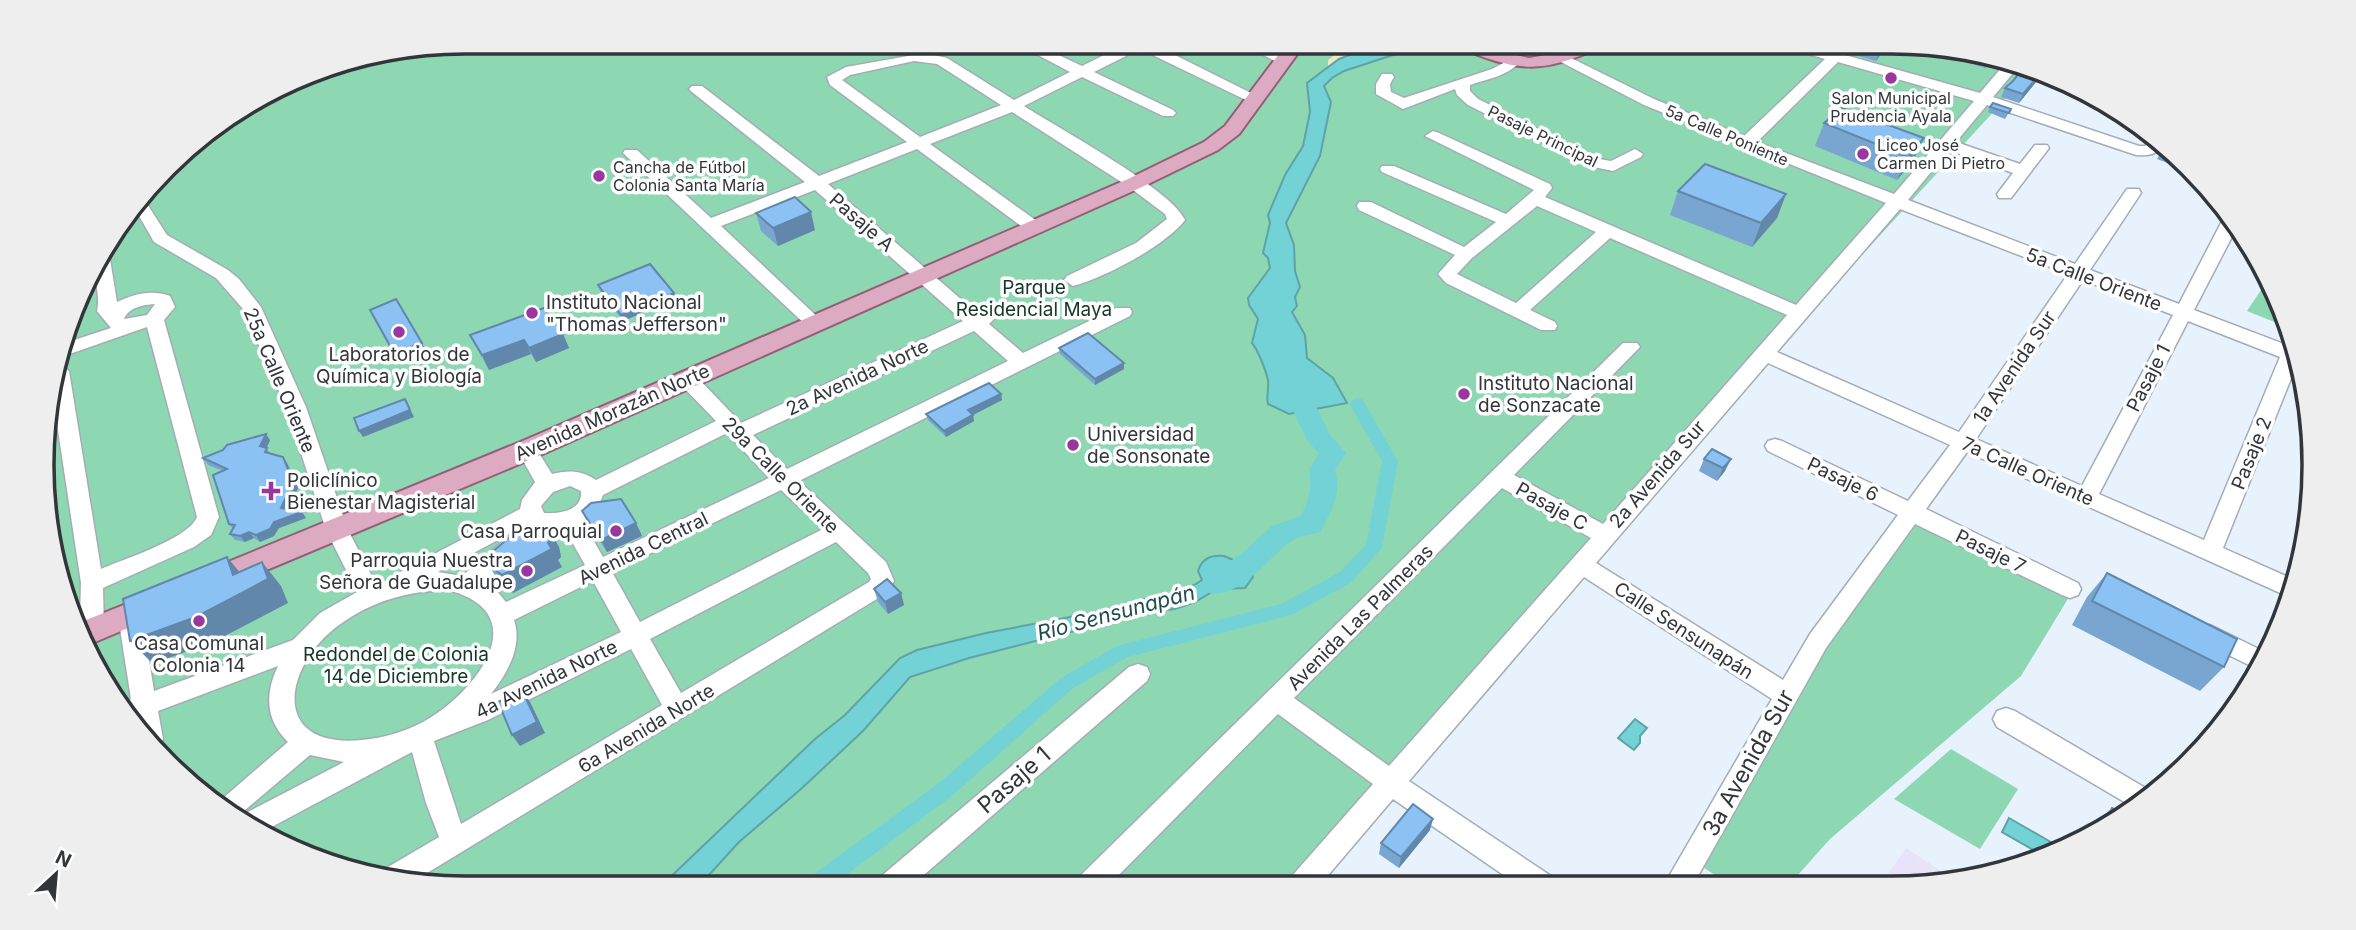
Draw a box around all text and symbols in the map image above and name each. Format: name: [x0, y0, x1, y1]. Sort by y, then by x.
marker: Salon Municipal Prudencia Ayala: [1883, 70, 1899, 86]
place label: Salon Municipal Prudencia Ayala: [1830, 88, 1952, 126]
street label: 5a Calle Poniente: [1662, 100, 1792, 170]
street label: Pasaje Principal: [1485, 101, 1601, 171]
place label: Liceo José Carmen Di Pietro: [1877, 135, 2005, 173]
marker: Liceo José Carmen Di Pietro: [1855, 146, 1871, 162]
place label: Cancha de Fútbol Colonia Santa María: [613, 157, 765, 195]
marker: Cancha de Fútbol Colonia Santa María: [591, 168, 607, 184]
street label: Pasaje A: [825, 188, 899, 257]
street label: 5a Calle Oriente: [2023, 243, 2165, 316]
park label: Parque Residencial Maya: [956, 276, 1112, 321]
place label: Instituto Nacional "Thomas Jefferson": [546, 291, 727, 336]
street label: 25a Calle Oriente: [239, 304, 320, 456]
marker: Instituto Nacional "Thomas Jefferson": [524, 305, 540, 321]
street label: 1a Avenida Sur: [1968, 307, 2061, 428]
marker: Laboratorios de Química y Biología: [391, 324, 407, 340]
street label: 2a Avenida Norte: [782, 334, 932, 421]
street label: Pasaje 1: [2122, 341, 2175, 416]
place label: Laboratorios de Química y Biología: [316, 343, 482, 388]
street label: Avenida Morazán Norte: [511, 359, 713, 466]
place label: Instituto Nacional de Sonzacate: [1478, 372, 1634, 417]
marker: Instituto Nacional de Sonzacate: [1456, 386, 1472, 402]
street label: 29a Calle Oriente: [718, 412, 844, 538]
street label: Pasaje 2: [2227, 414, 2276, 493]
street label: 2a Avenida Sur: [1604, 416, 1710, 533]
place label: Universidad de Sonsonate: [1087, 423, 1210, 468]
street label: 7a Calle Oriente: [1958, 432, 2097, 511]
marker: Universidad de Sonsonate: [1065, 437, 1081, 453]
street label: Pasaje 6: [1803, 452, 1882, 507]
place label: Policlínico Bienestar Magisterial: [287, 469, 475, 514]
street label: Pasaje C: [1512, 477, 1592, 536]
marker: Policlínico Bienestar Magisterial: [261, 481, 281, 501]
street label: Avenida Central: [575, 507, 712, 590]
place label: Casa Parroquial: [460, 520, 602, 543]
marker: Casa Parroquial: [608, 523, 624, 539]
street label: Pasaje 7: [1952, 525, 2030, 578]
street label: Avenida Las Palmeras: [1283, 540, 1438, 695]
place label: Parroquia Nuestra Señora de Guadalupe: [319, 549, 513, 594]
marker: Parroquia Nuestra Señora de Guadalupe: [519, 563, 535, 579]
street label: Calle Sensunapán: [1610, 577, 1758, 684]
water label: Río Sensunapán: [1034, 579, 1197, 646]
marker: Casa Comunal Colonia 14: [191, 613, 207, 629]
place label: Casa Comunal Colonia 14: [134, 632, 264, 677]
street label: 4a Avenida Norte: [471, 635, 621, 724]
park label: Redondel de Colonia 14 de Diciembre: [303, 643, 489, 688]
street label: 6a Avenida Norte: [574, 679, 719, 778]
street label: 3a Avenida Sur: [1696, 684, 1800, 841]
street label: Pasaje 1: [972, 741, 1056, 819]
north arrow: [21, 839, 91, 909]
text: N: [52, 846, 75, 873]

